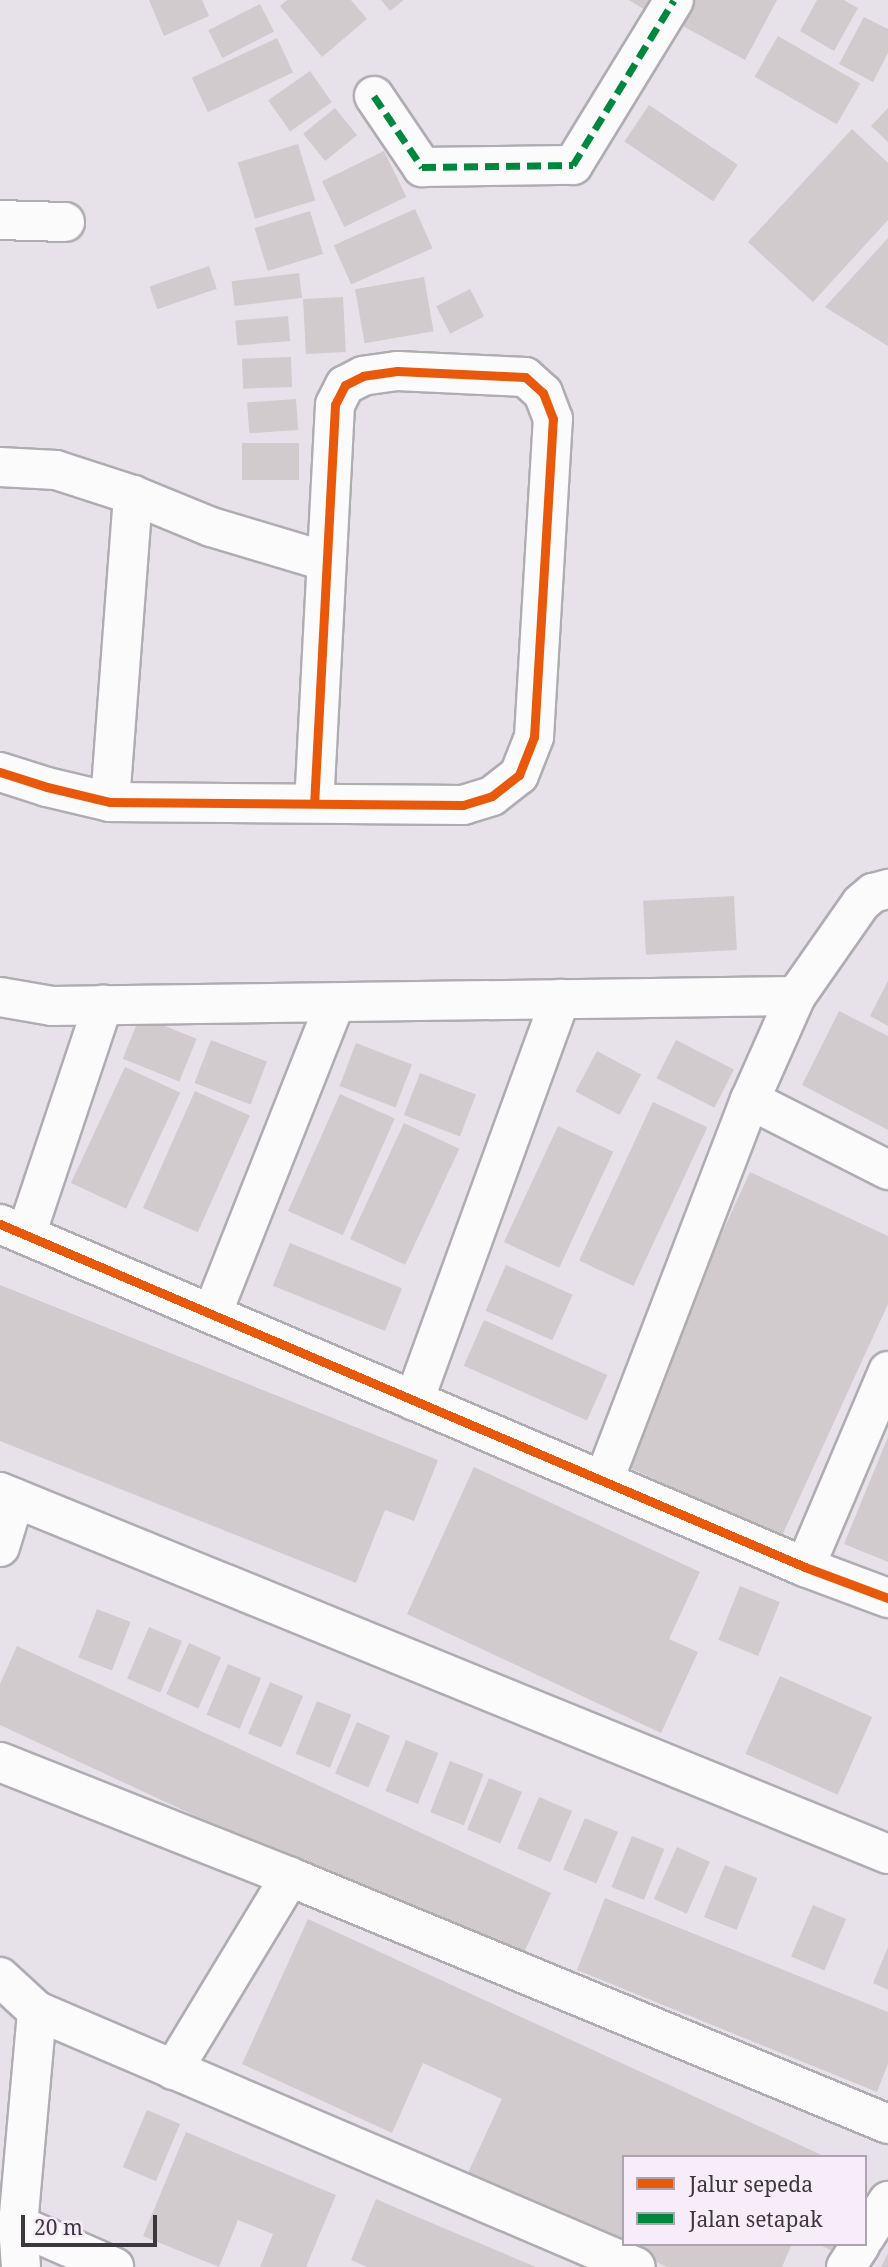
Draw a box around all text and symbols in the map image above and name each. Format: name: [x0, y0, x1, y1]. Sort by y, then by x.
legend: [622, 2155, 867, 2246]
text: Jalur sepeda: [689, 2170, 813, 2198]
scale bar: [24, 2200, 161, 2244]
text: Jalan setapak: [689, 2205, 823, 2233]
text: 20 m: [34, 2213, 83, 2241]

